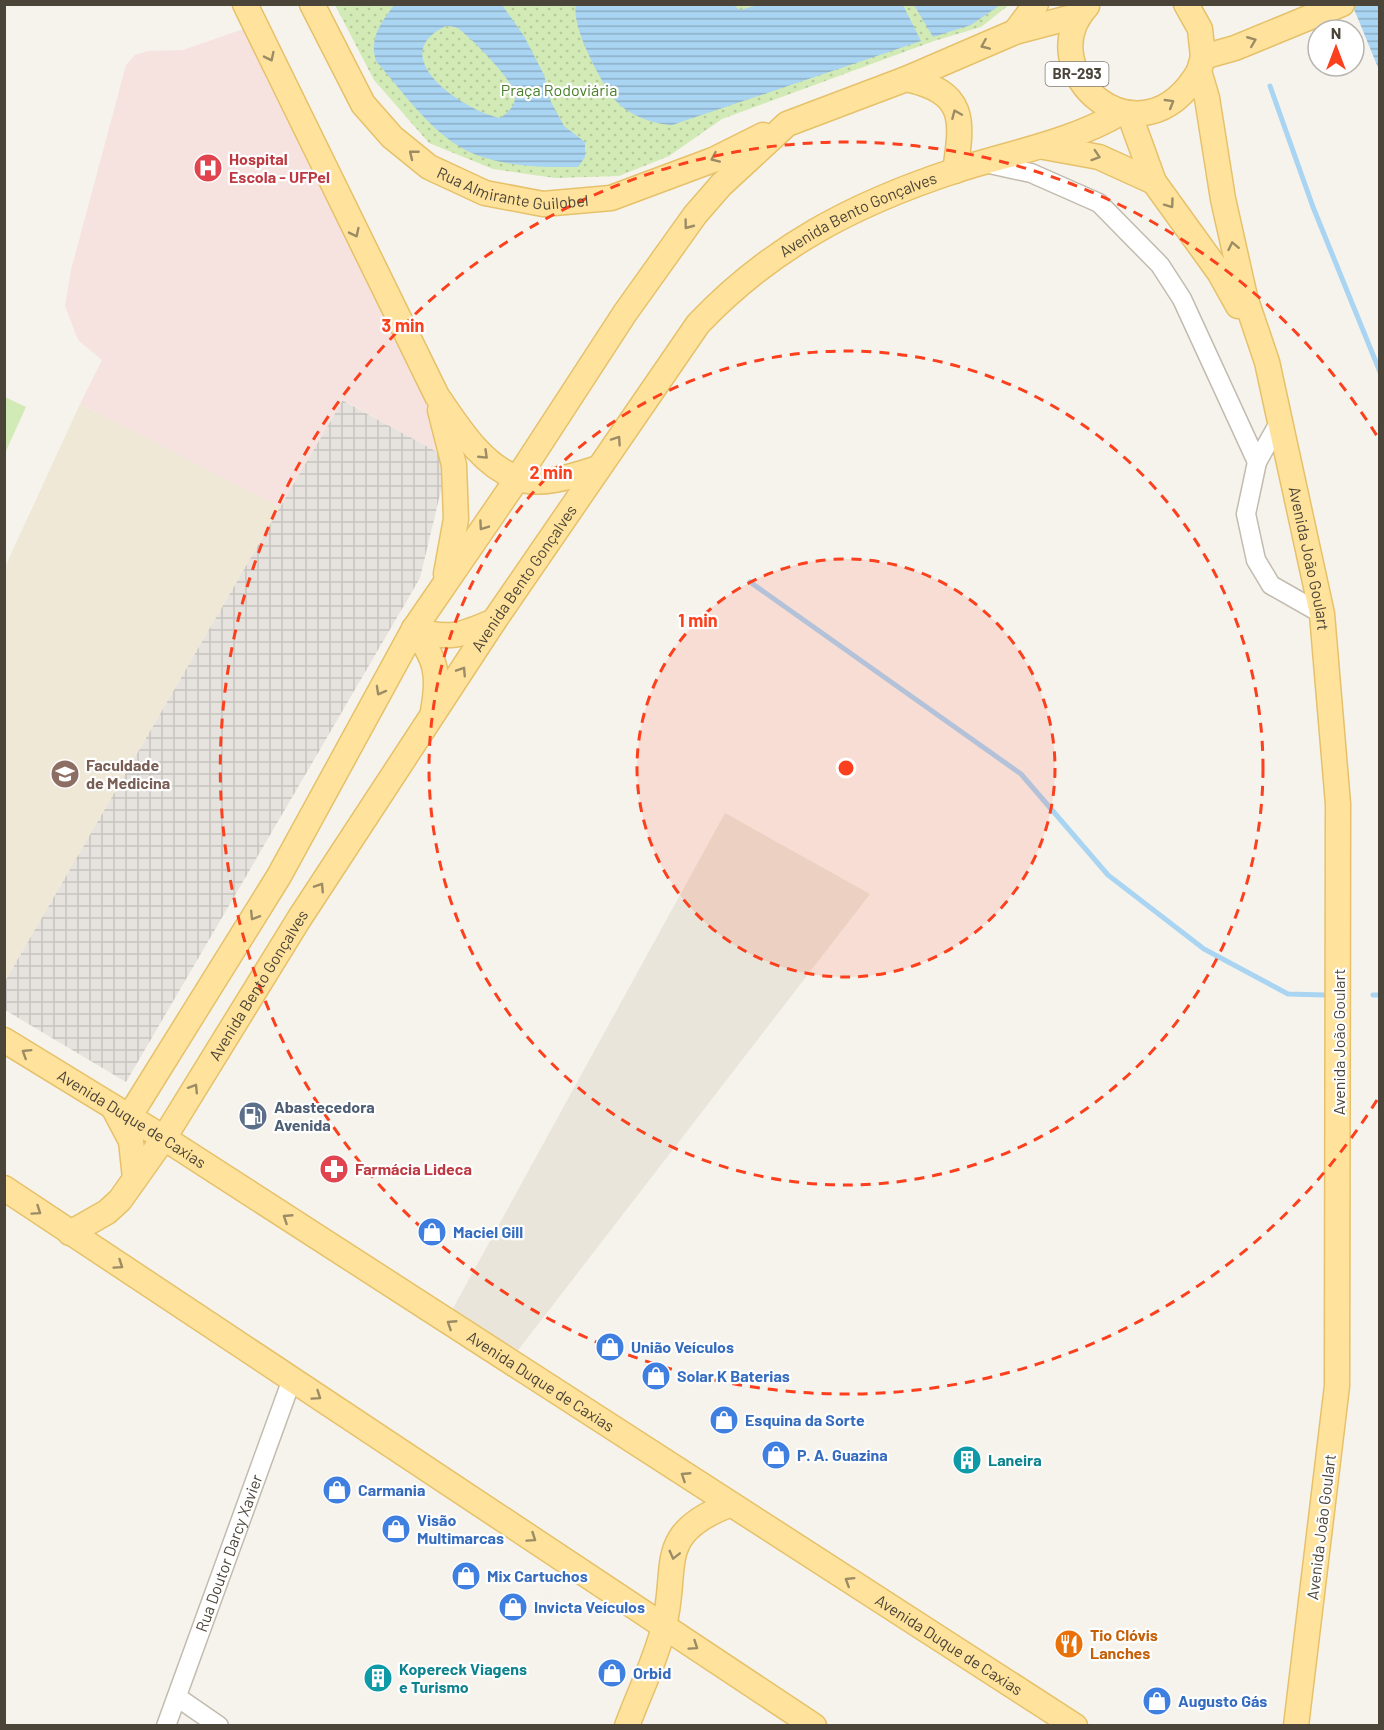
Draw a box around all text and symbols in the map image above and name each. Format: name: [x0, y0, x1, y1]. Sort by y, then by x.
north arrow: [1306, 18, 1366, 78]
text: N: [1331, 23, 1341, 42]
one-way arrow: [1245, 36, 1256, 48]
one-way arrow: [980, 38, 991, 50]
one-way arrow: [263, 51, 275, 62]
road number: BR-293: [1046, 62, 1108, 86]
park label: Praça Rodoviária: [501, 80, 617, 99]
one-way arrow: [1164, 99, 1174, 111]
one-way arrow: [951, 109, 963, 120]
place label: Hospital Escola - UFPel: [229, 149, 330, 186]
one-way arrow: [1090, 149, 1101, 162]
one-way arrow: [409, 151, 420, 162]
one-way arrow: [711, 151, 722, 163]
hospital icon: Hospital Escola - UFPel: [192, 152, 224, 184]
street label: Rua Almirante Guilobel: [434, 162, 589, 213]
street label: Avenida Bento Gonçalves: [775, 168, 939, 260]
one-way arrow: [1163, 197, 1174, 208]
one-way arrow: [684, 219, 695, 230]
one-way arrow: [347, 226, 359, 237]
one-way arrow: [1227, 241, 1240, 251]
text: 3 min: [382, 314, 424, 336]
one-way arrow: [610, 435, 621, 446]
one-way arrow: [476, 447, 487, 458]
text: 2 min: [529, 461, 573, 483]
street label: Avenida João Goulart: [1285, 485, 1333, 631]
street label: Avenida Bento Gonçalves: [467, 501, 580, 655]
one-way arrow: [479, 520, 490, 531]
text: 1 min: [678, 609, 718, 631]
one-way arrow: [454, 667, 466, 677]
one-way arrow: [376, 685, 387, 695]
place label: Faculdade de Medicina: [86, 755, 170, 792]
school or university icon: Faculdade de Medicina: [49, 758, 81, 790]
centre of rings: [836, 758, 856, 778]
one-way arrow: [313, 883, 324, 894]
street label: Avenida Bento Gonçalves: [204, 906, 312, 1064]
one-way arrow: [249, 910, 261, 920]
street label: Avenida João Goulart: [1329, 969, 1348, 1115]
one-way arrow: [22, 1048, 32, 1060]
street label: Avenida Duque de Caxias: [54, 1065, 210, 1172]
one-way arrow: [187, 1084, 199, 1094]
place label: Abastecedora Avenida: [274, 1097, 375, 1134]
fuel station icon: Abastecedora Avenida: [237, 1100, 269, 1132]
pharmacy icon: Farmácia Lideca: [318, 1153, 350, 1185]
place label: Farmácia Lideca: [355, 1159, 472, 1178]
one-way arrow: [31, 1203, 42, 1214]
one-way arrow: [283, 1214, 294, 1225]
shop icon: Maciel Gill: [416, 1216, 448, 1248]
place label: Maciel Gill: [453, 1222, 523, 1241]
one-way arrow: [112, 1258, 123, 1269]
one-way arrow: [446, 1320, 457, 1331]
street label: Avenida Duque de Caxias: [464, 1326, 618, 1435]
shop icon: União Veículos: [594, 1331, 626, 1363]
place label: União Veículos: [631, 1337, 734, 1356]
shop icon: Solar K Baterias: [640, 1360, 672, 1392]
place label: Solar K Baterias: [677, 1366, 790, 1385]
one-way arrow: [310, 1389, 321, 1400]
shop icon: Esquina da Sorte: [708, 1404, 740, 1436]
place label: Esquina da Sorte: [745, 1410, 865, 1429]
shop icon: P. A. Guazina: [760, 1439, 792, 1471]
building icon: Laneira: [951, 1444, 983, 1476]
place label: P. A. Guazina: [797, 1445, 888, 1464]
place label: Laneira: [988, 1450, 1042, 1469]
street label: Avenida João Goulart: [1302, 1453, 1339, 1601]
street label: Rua Doutor Darcy Xavier: [191, 1471, 266, 1634]
one-way arrow: [680, 1472, 691, 1483]
shop icon: Carmania: [321, 1474, 353, 1506]
place label: Carmania: [358, 1480, 425, 1499]
place label: Visão Multimarcas: [417, 1510, 504, 1547]
shop icon: Visão Multimarcas: [380, 1513, 412, 1545]
one-way arrow: [525, 1531, 536, 1542]
one-way arrow: [668, 1550, 681, 1560]
shop icon: Mix Cartuchos: [450, 1560, 482, 1592]
place label: Mix Cartuchos: [487, 1566, 588, 1585]
one-way arrow: [845, 1577, 856, 1588]
street label: Avenida Duque de Caxias: [872, 1590, 1026, 1699]
shop icon: Invicta Veículos: [497, 1591, 529, 1623]
place label: Invicta Veículos: [534, 1597, 645, 1616]
place label: Tio Clóvis Lanches: [1090, 1625, 1158, 1662]
restaurant icon: Tio Clóvis Lanches: [1053, 1628, 1085, 1660]
one-way arrow: [688, 1639, 699, 1650]
shop icon: Orbid: [596, 1657, 628, 1689]
place label: Kopereck Viagens e Turismo: [399, 1659, 527, 1696]
building icon: Kopereck Viagens e Turismo: [362, 1662, 394, 1694]
place label: Orbid: [633, 1663, 671, 1682]
shop icon: Augusto Gás: [1141, 1685, 1173, 1717]
place label: Augusto Gás: [1178, 1691, 1267, 1710]

